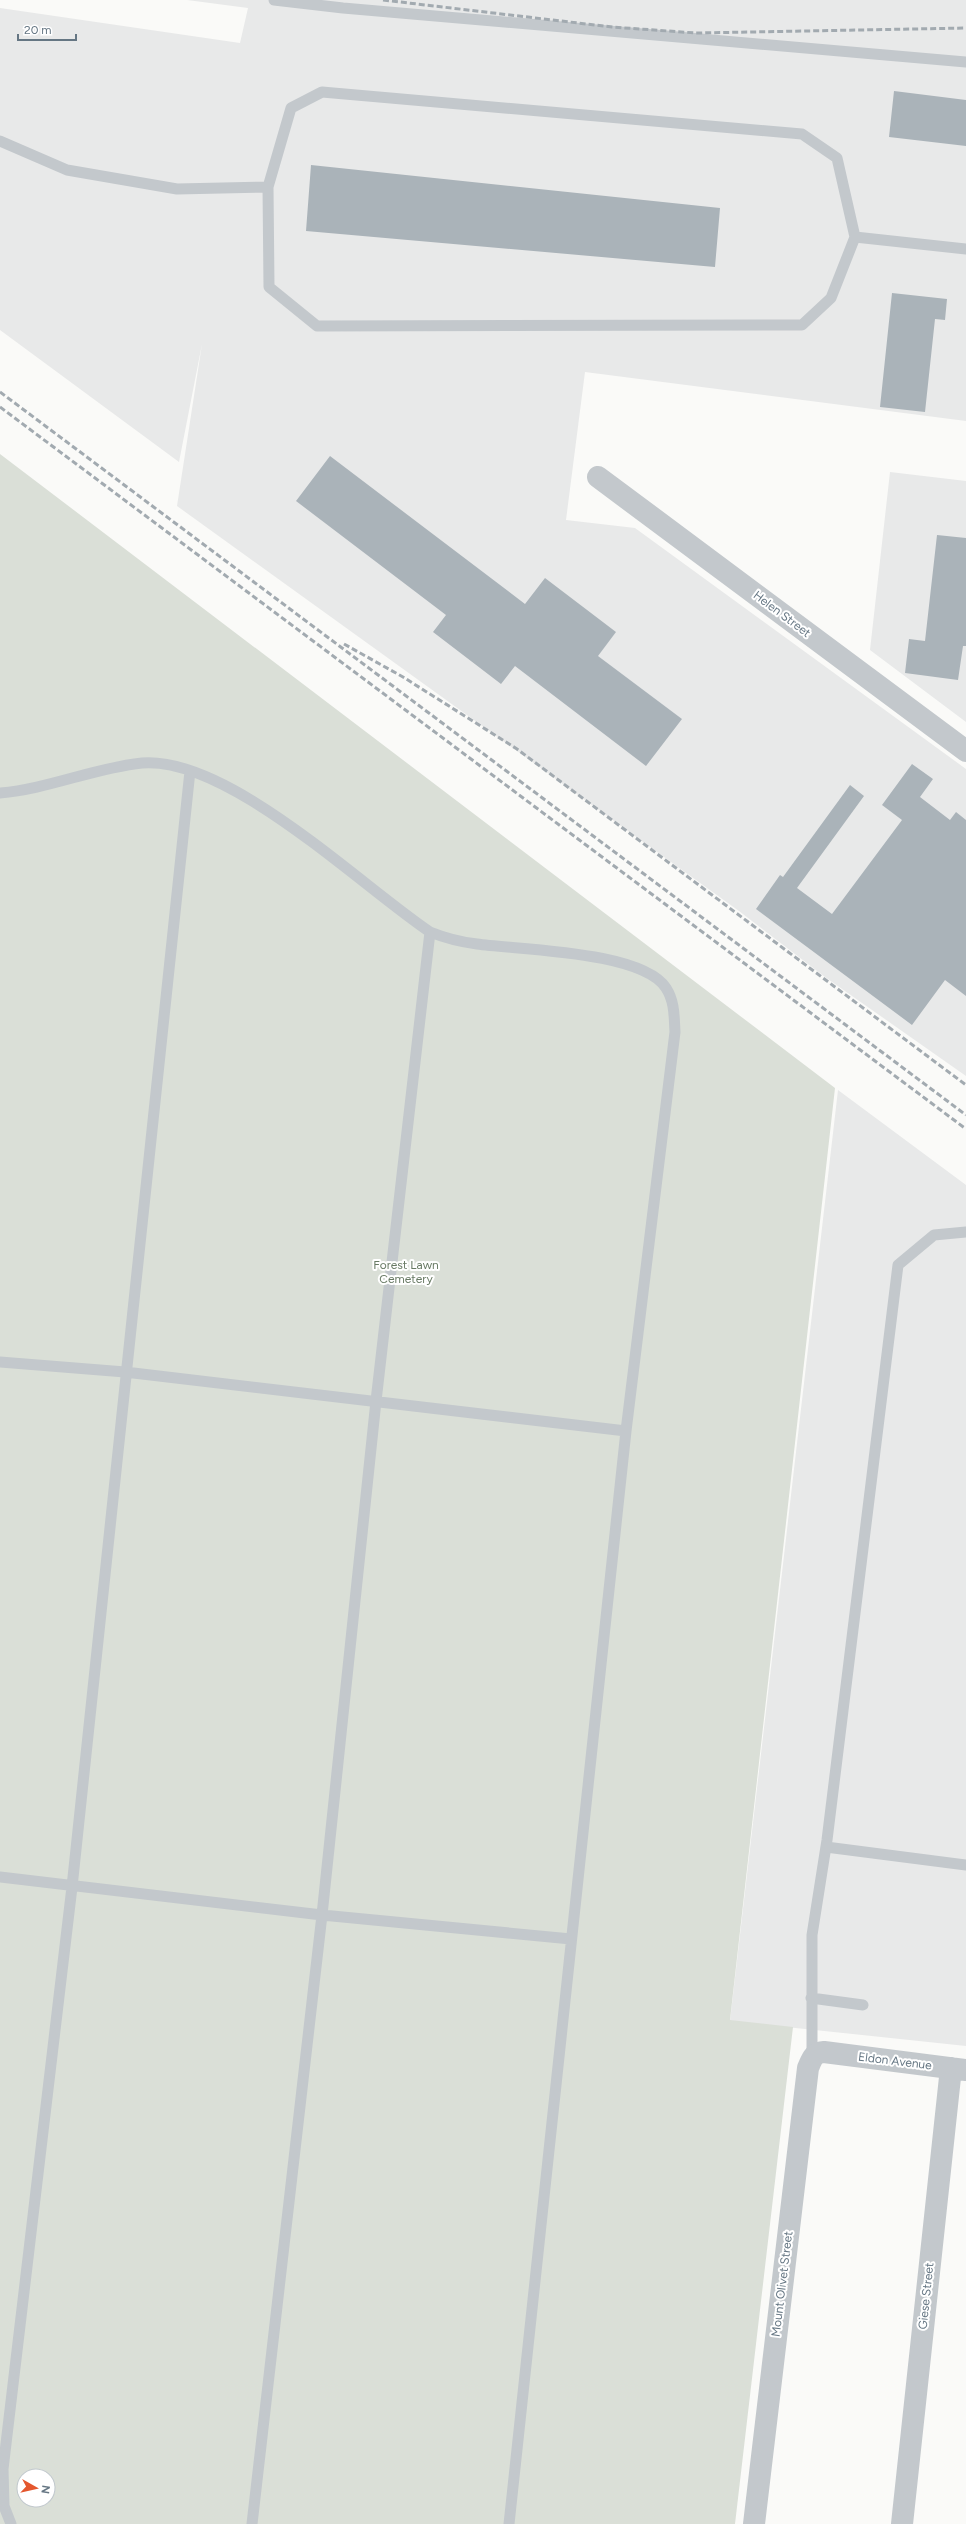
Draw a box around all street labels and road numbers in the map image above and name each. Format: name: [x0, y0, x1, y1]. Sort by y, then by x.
street label: Helen Street: [751, 588, 814, 640]
street label: Eldon Avenue: [857, 2050, 933, 2073]
street label: Mount Olivet Street: [769, 2230, 795, 2338]
street label: Giese Street: [916, 2261, 937, 2330]

